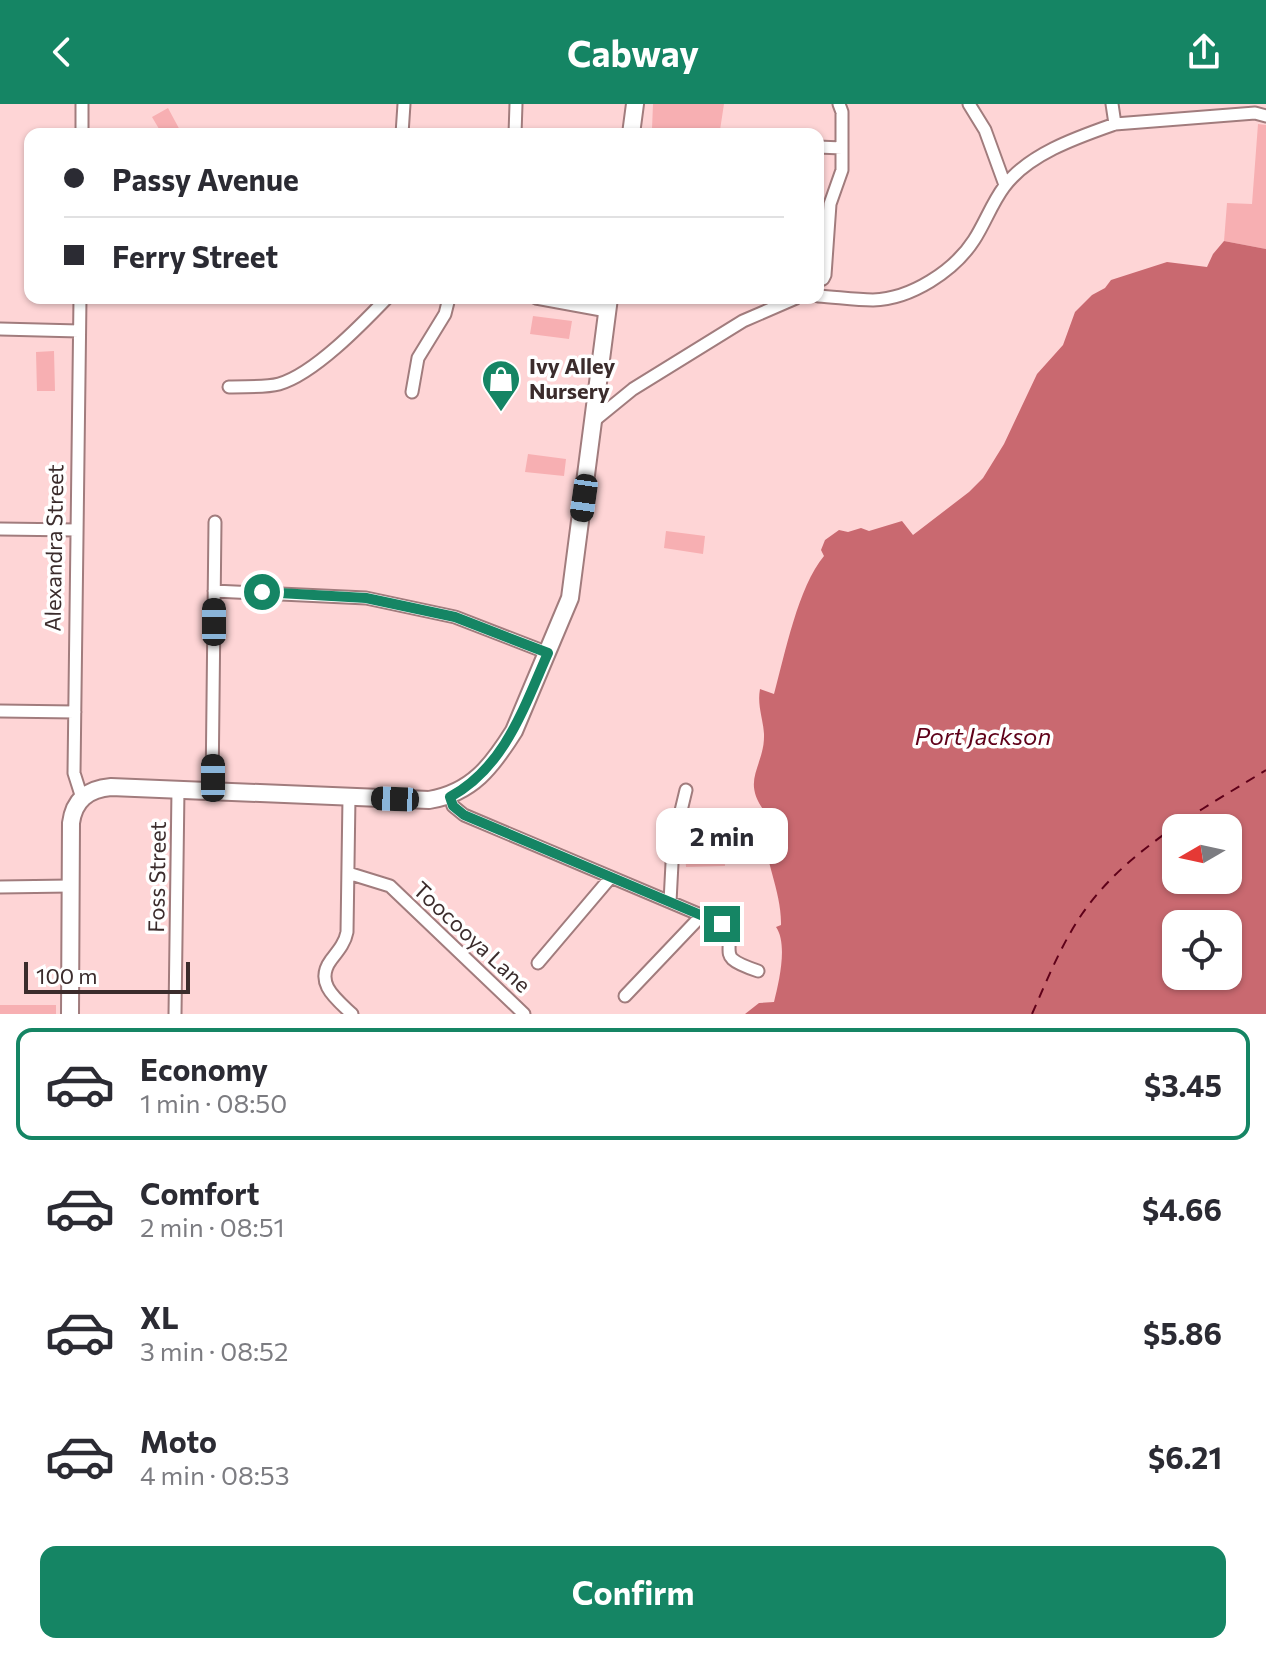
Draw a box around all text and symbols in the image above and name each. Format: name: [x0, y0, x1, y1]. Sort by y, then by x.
icon: back: [40, 30, 84, 74]
text: Cabway: [567, 30, 699, 74]
icon: share: [1182, 30, 1226, 74]
text: Passy Avenue: [112, 160, 299, 197]
text: Ferry Street: [112, 237, 278, 274]
place label: Ivy Alley Nursery: [529, 352, 615, 404]
shop icon: Ivy Alley Nursery: [480, 358, 522, 413]
street label: Alexandra Street: [39, 464, 68, 632]
car: [569, 473, 599, 523]
route start: [244, 574, 280, 610]
car: [202, 598, 226, 646]
water label: Port Jackson: [915, 721, 1051, 750]
car: [201, 754, 225, 802]
car: [371, 786, 419, 812]
callout: 2 min: [656, 808, 788, 864]
north arrow: [1162, 814, 1242, 894]
map controls: [1162, 814, 1242, 990]
text: 2 min: [690, 820, 754, 851]
street label: Foss Street: [142, 821, 171, 933]
street label: Toocooya Lane: [408, 875, 537, 998]
route end: [704, 906, 740, 942]
button: locate: [1162, 910, 1242, 990]
scale bar: [24, 958, 190, 994]
text: 100 m: [36, 962, 98, 989]
icon: car: [44, 1048, 116, 1120]
text: Economy: [140, 1050, 268, 1087]
text: $3.45: [1144, 1066, 1222, 1103]
text: 1 min · 08:50: [140, 1087, 287, 1118]
icon: car: [44, 1172, 116, 1244]
text: Comfort: [140, 1174, 259, 1211]
text: $4.66: [1142, 1190, 1222, 1227]
text: 2 min · 08:51: [140, 1211, 285, 1242]
icon: car: [44, 1296, 116, 1368]
text: XL: [140, 1298, 179, 1335]
text: $5.86: [1143, 1314, 1222, 1351]
text: 3 min · 08:52: [140, 1335, 288, 1366]
icon: car: [44, 1420, 116, 1492]
text: Moto: [140, 1422, 217, 1459]
text: $6.21: [1148, 1438, 1222, 1475]
text: 4 min · 08:53: [140, 1459, 290, 1490]
button: Confirm: [40, 1546, 1226, 1638]

